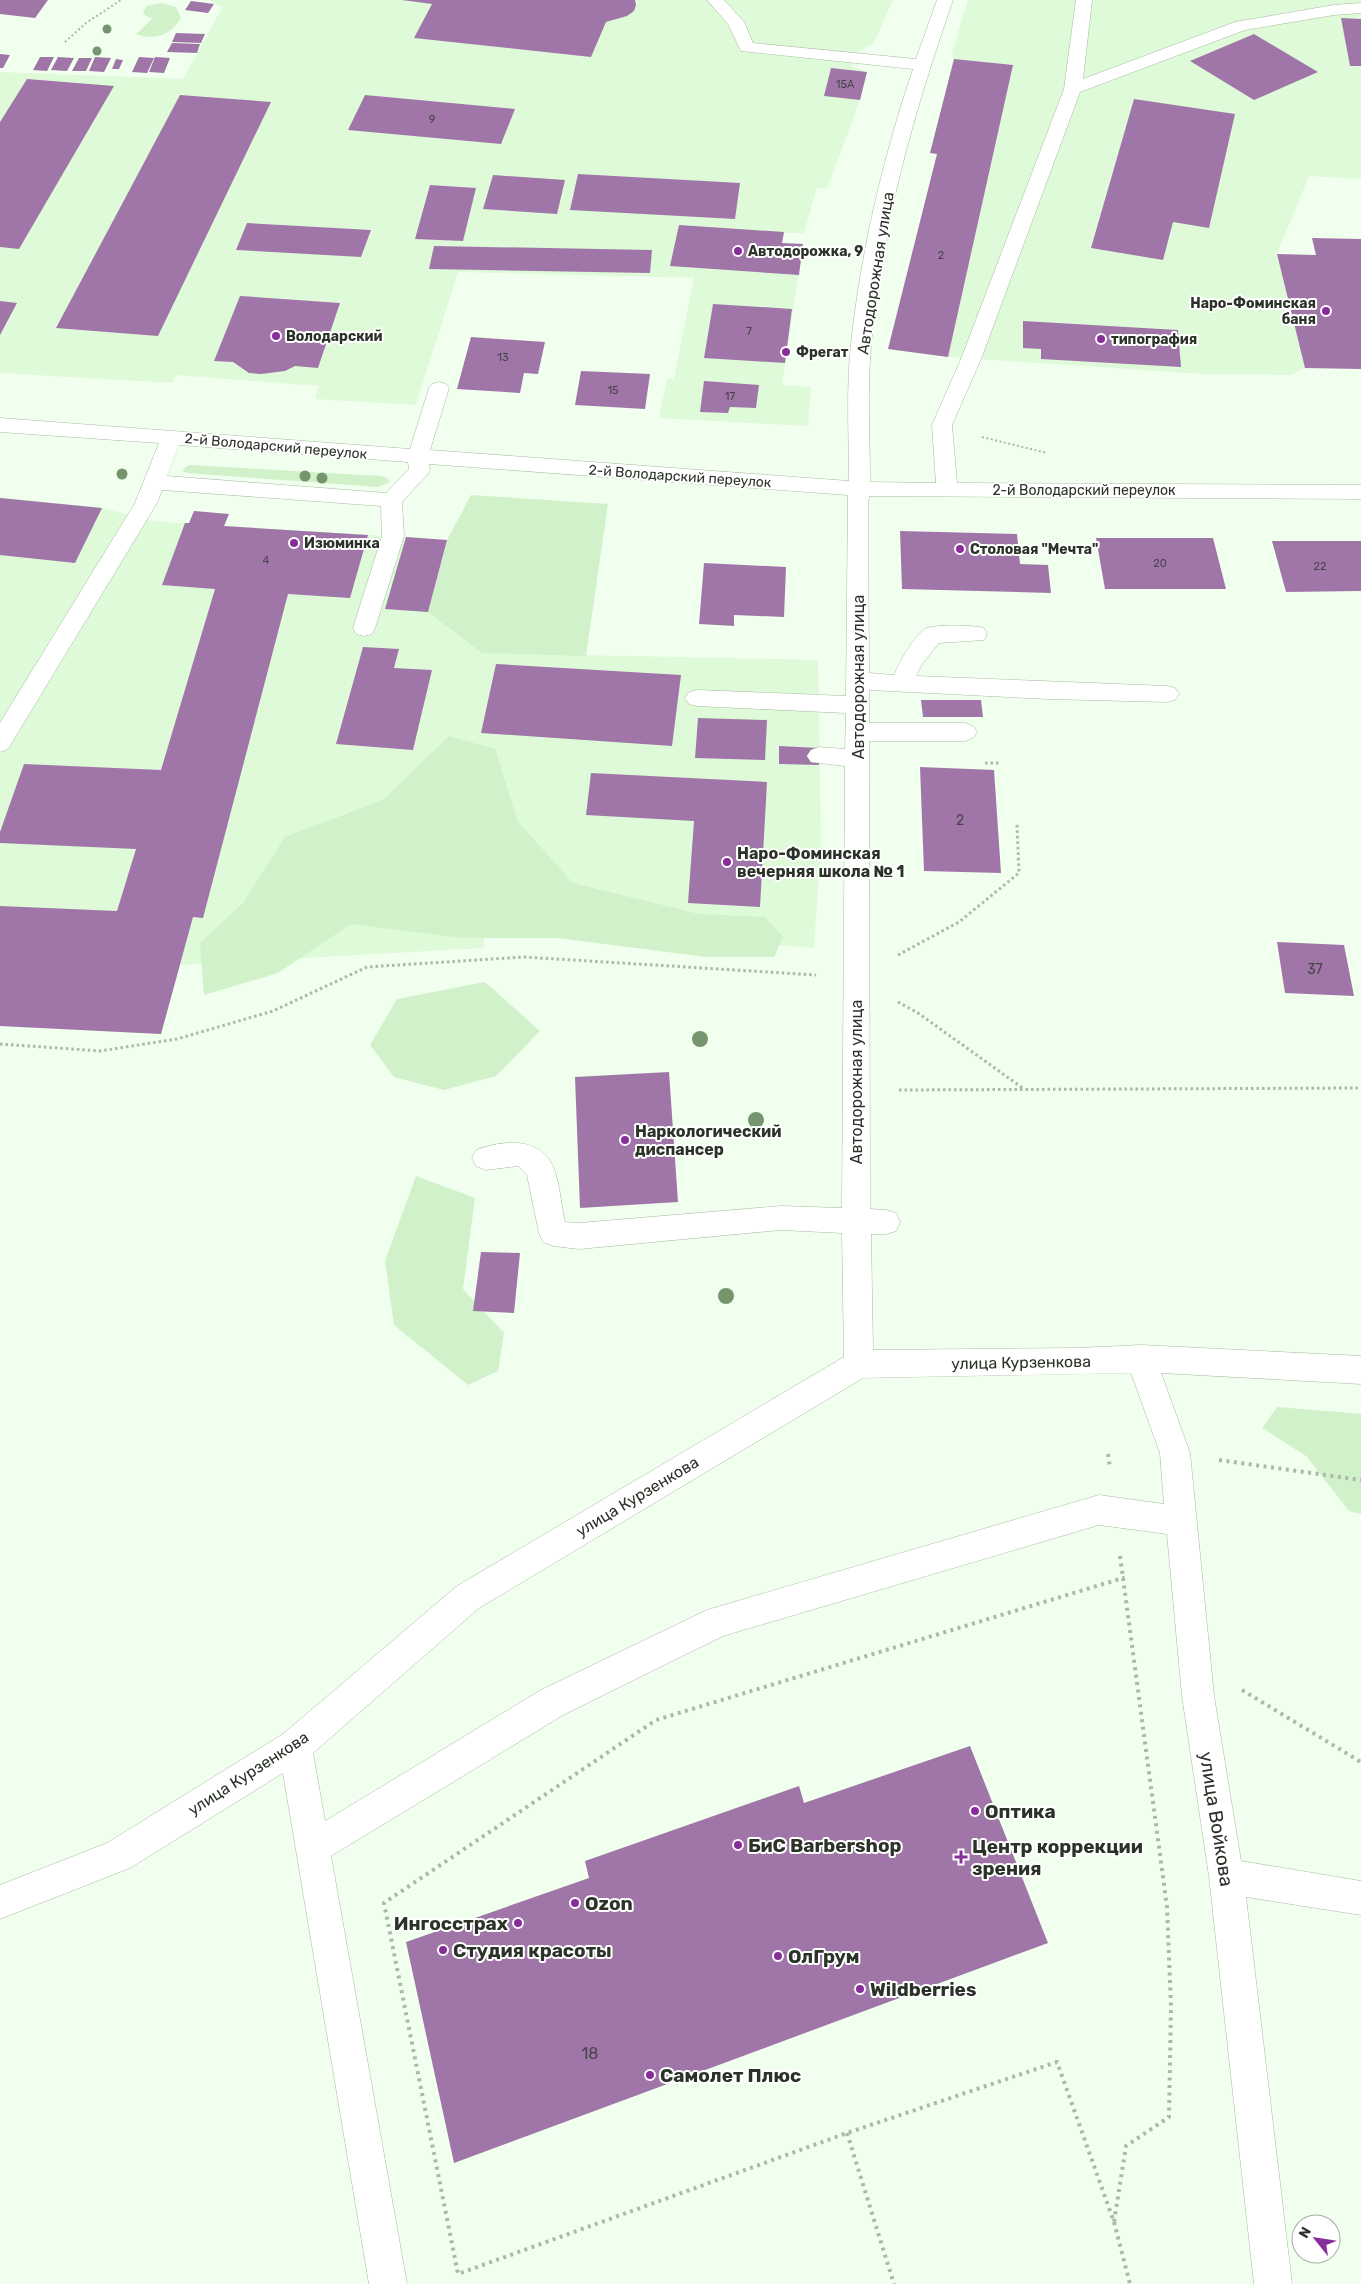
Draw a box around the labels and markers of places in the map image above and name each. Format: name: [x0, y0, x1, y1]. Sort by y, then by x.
place label: Автодорожка, 9: [748, 243, 863, 260]
marker: Автодорожка, 9: [732, 245, 744, 257]
place label: Наро-Фоминская баня: [1190, 295, 1316, 328]
marker: Наро-Фоминская баня: [1320, 305, 1332, 317]
place label: Володарский: [286, 328, 383, 345]
marker: Володарский: [270, 330, 282, 342]
place label: типография: [1111, 331, 1197, 348]
marker: типография: [1095, 333, 1107, 345]
place label: Фрегат: [796, 344, 849, 361]
marker: Фрегат: [780, 346, 792, 358]
place label: Изюминка: [304, 535, 380, 552]
marker: Изюминка: [288, 537, 300, 549]
place label: Столовая "Мечта": [970, 541, 1098, 558]
marker: Столовая "Мечта": [954, 543, 966, 555]
place label: Наро-Фоминская вечерняя школа № 1: [737, 844, 904, 881]
marker: Наро-Фоминская вечерняя школа № 1: [721, 856, 733, 868]
place label: Наркологический диспансер: [635, 1122, 782, 1159]
marker: Наркологический диспансер: [619, 1134, 631, 1146]
place label: Оптика: [985, 1800, 1056, 1823]
marker: Оптика: [969, 1805, 981, 1817]
place label: БиС Barbershop: [748, 1834, 902, 1857]
place label: Центр коррекции зрения: [972, 1835, 1143, 1880]
marker: БиС Barbershop: [732, 1839, 744, 1851]
marker: Центр коррекции зрения: [954, 1850, 968, 1864]
place label: Ozon: [585, 1892, 633, 1915]
marker: Ozon: [569, 1897, 581, 1909]
place label: Ингосстрах: [394, 1912, 508, 1935]
marker: Ингосстрах: [512, 1917, 524, 1929]
place label: Студия красоты: [453, 1939, 612, 1962]
marker: Студия красоты: [437, 1944, 449, 1956]
place label: ОлГрум: [788, 1945, 860, 1968]
marker: ОлГрум: [772, 1950, 784, 1962]
place label: Wildberries: [870, 1978, 976, 2001]
marker: Wildberries: [854, 1983, 866, 1995]
place label: Самолет Плюс: [660, 2064, 801, 2087]
marker: Самолет Плюс: [644, 2069, 656, 2081]

